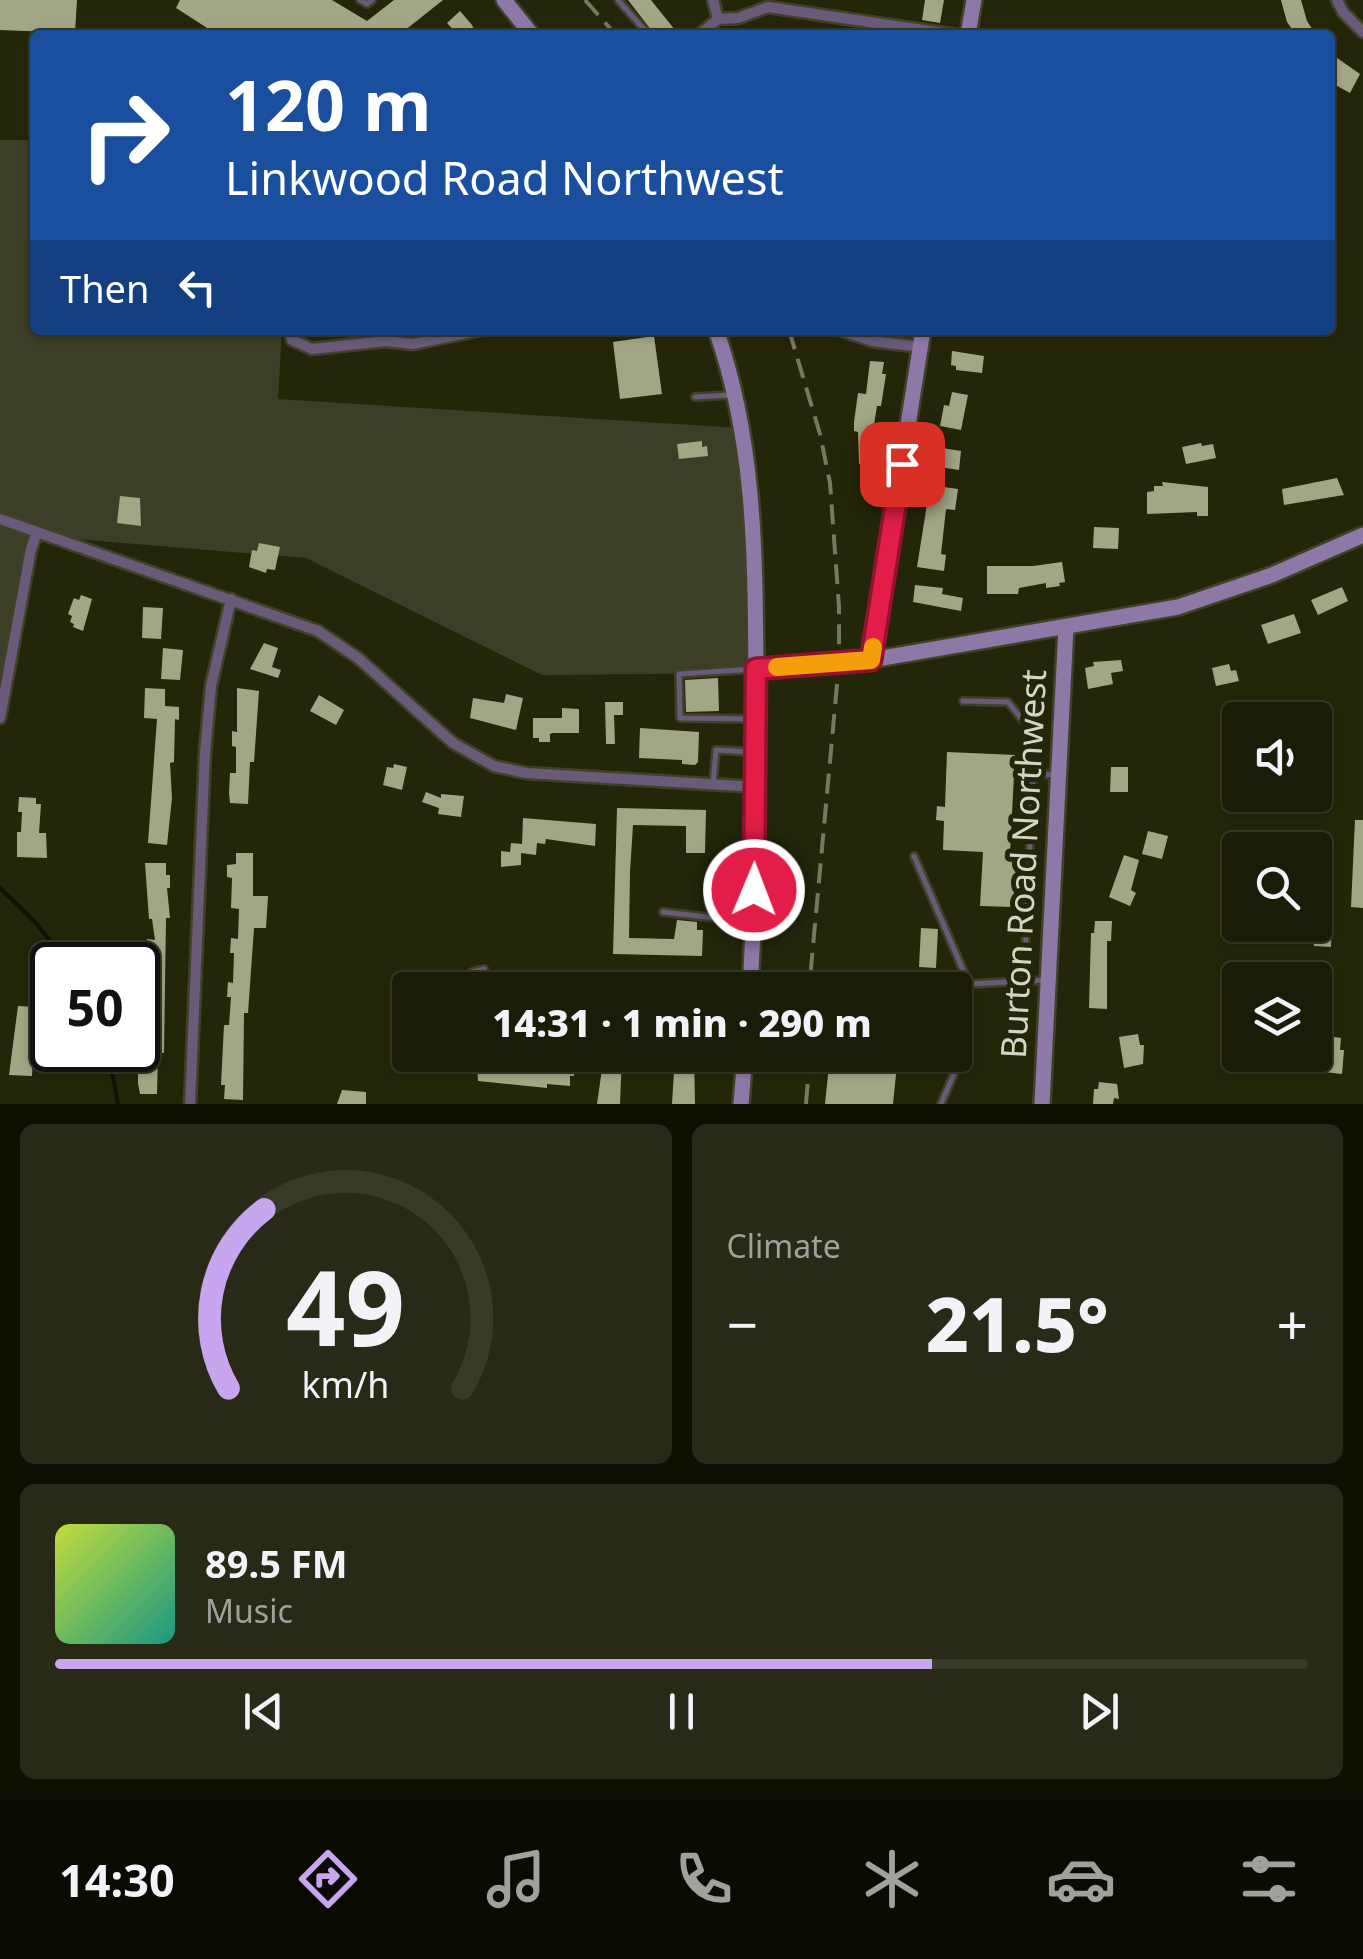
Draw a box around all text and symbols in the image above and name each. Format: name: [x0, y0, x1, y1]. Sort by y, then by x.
text: 120 m: [225, 56, 432, 152]
icon: right: [60, 70, 190, 200]
text: Linkwood Road Northwest: [225, 147, 784, 208]
icon: left: [170, 260, 225, 315]
text: Then: [60, 262, 150, 314]
pin: [860, 422, 945, 507]
icon: arrive: [875, 437, 930, 492]
street label: Burton Road Northwest: [989, 668, 1056, 1060]
map controls: [1222, 702, 1332, 1072]
button: sound: [1222, 702, 1332, 812]
button: search: [1222, 832, 1332, 942]
position arrow: [702, 838, 806, 942]
speed limit sign: 50: [30, 942, 160, 1072]
button: layers: [1222, 962, 1332, 1072]
text: 14:31 · 1 min · 290 m: [492, 996, 872, 1048]
text: Climate: [727, 1224, 841, 1267]
text: 49: [286, 1235, 405, 1376]
text: 21.5°: [926, 1272, 1109, 1374]
text: −: [727, 1286, 758, 1361]
text: +: [1277, 1286, 1308, 1361]
text: km/h: [302, 1360, 390, 1408]
text: 89.5 FM: [205, 1537, 347, 1589]
text: Music: [205, 1589, 293, 1632]
icon: previous: [236, 1684, 291, 1739]
icon: pause: [654, 1684, 709, 1739]
icon: next: [1072, 1684, 1127, 1739]
icon: directions: [293, 1844, 363, 1914]
icon: music: [481, 1844, 551, 1914]
icon: phone: [669, 1844, 739, 1914]
icon: climate: [857, 1844, 927, 1914]
icon: car: [1046, 1844, 1116, 1914]
icon: filters: [1234, 1844, 1304, 1914]
text: 14:30: [59, 1849, 175, 1910]

